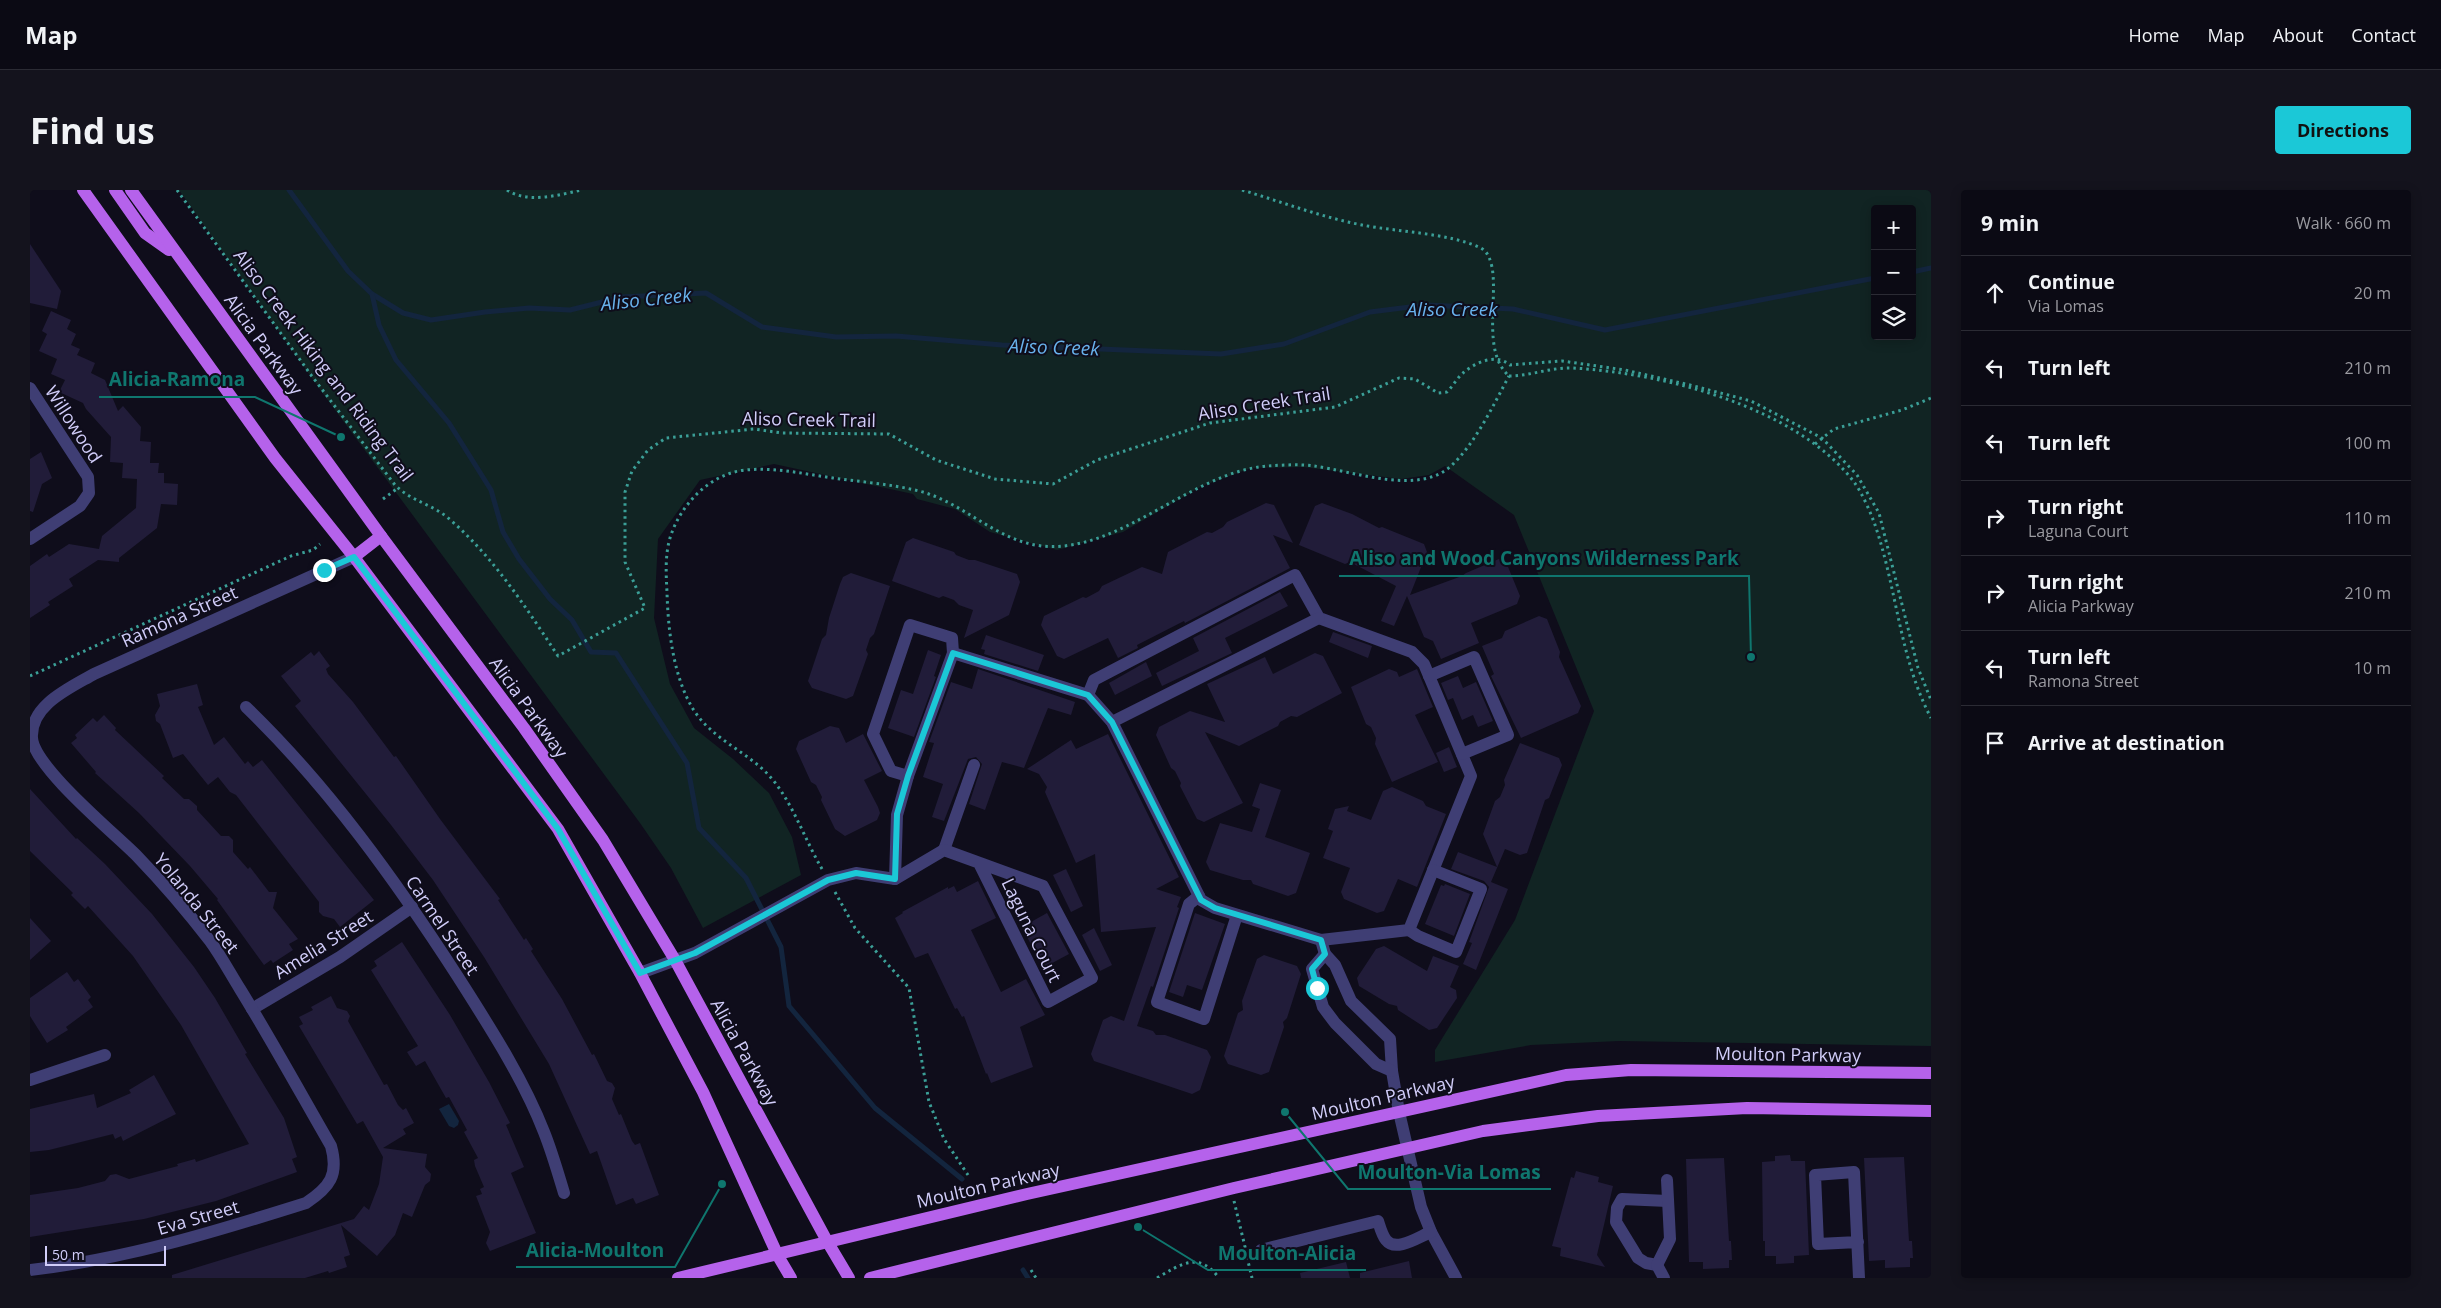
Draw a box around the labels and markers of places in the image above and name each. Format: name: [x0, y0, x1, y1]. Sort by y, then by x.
callout: Alicia-Ramona: [99, 363, 255, 397]
callout: Aliso and Wood Canyons Wilderness Park: [1339, 542, 1749, 576]
callout: Moulton-Via Lomas: [1348, 1155, 1551, 1189]
callout: Alicia-Moulton: [516, 1233, 675, 1267]
callout: Moulton-Alicia: [1208, 1236, 1366, 1270]

